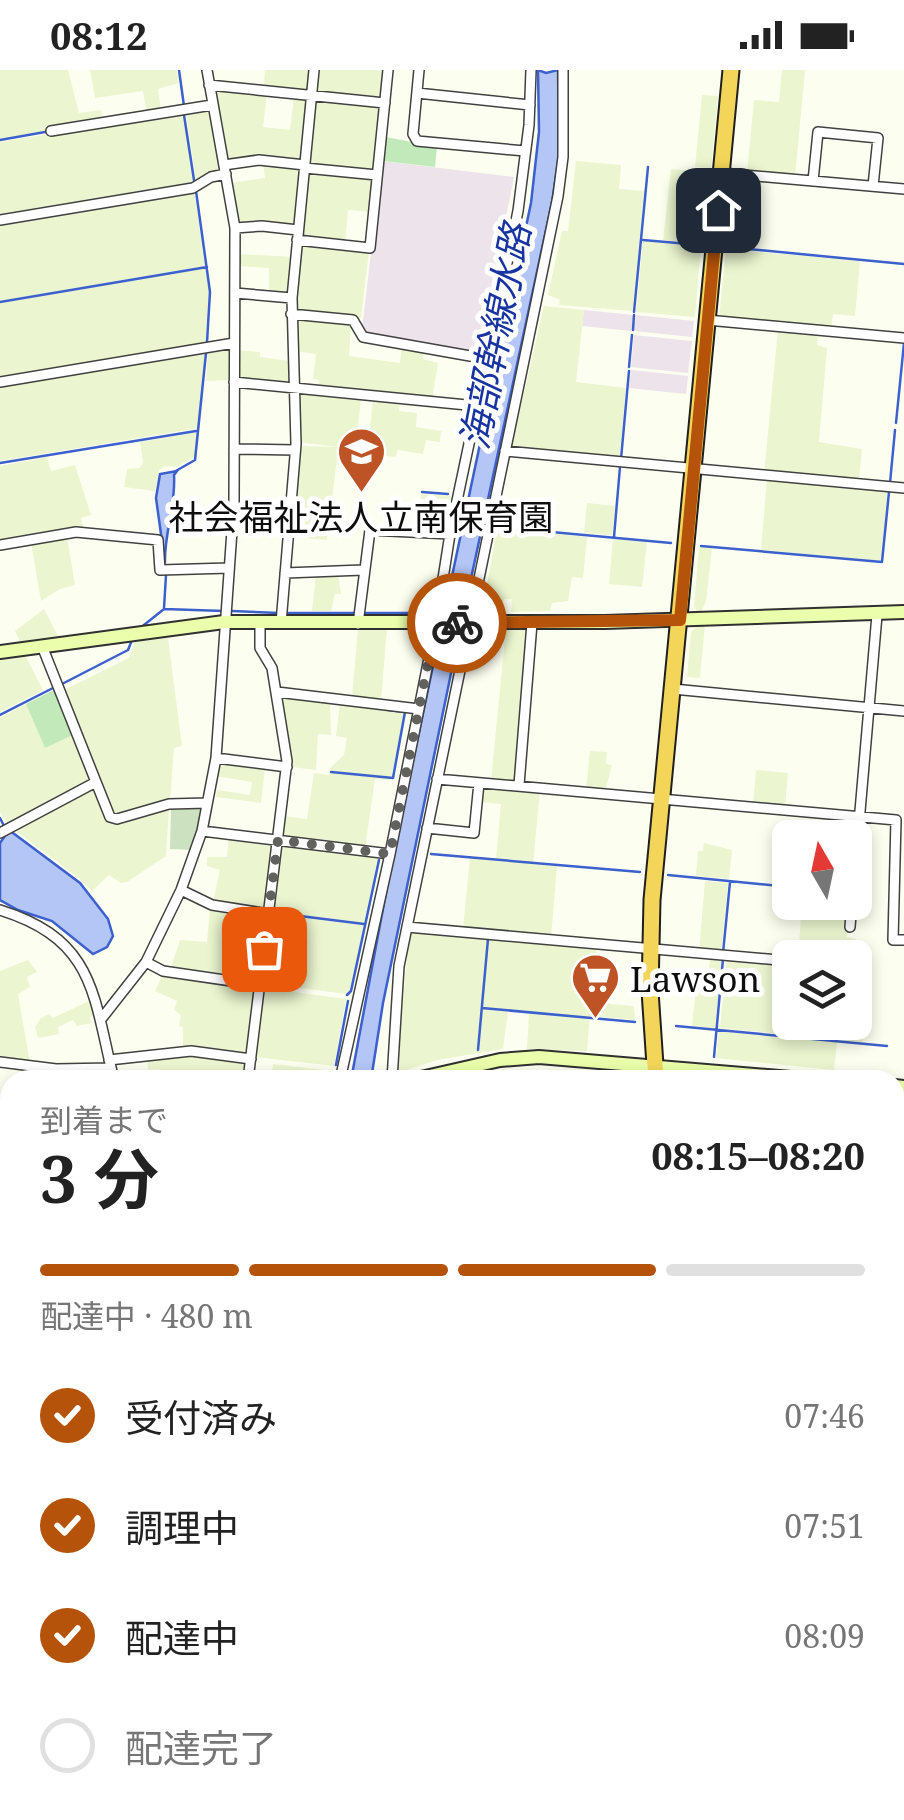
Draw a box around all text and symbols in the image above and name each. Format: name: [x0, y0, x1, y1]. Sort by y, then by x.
text: 08:12: [50, 9, 147, 61]
pin: [676, 168, 761, 253]
icon: home: [691, 183, 746, 238]
water label: 海部幹線水路: [447, 216, 542, 453]
school or university icon: 社会福祉法人立南保育園: [335, 426, 387, 494]
place label: 社会福祉法人立南保育園: [168, 493, 554, 540]
courier: [407, 573, 507, 673]
icon: bike: [430, 596, 485, 651]
north arrow: [772, 820, 872, 920]
map controls: [772, 820, 872, 1040]
pin: [222, 907, 307, 992]
icon: bag: [237, 922, 292, 977]
button: layers: [772, 940, 872, 1040]
supermarket icon: Lawson: [569, 952, 621, 1020]
place label: Lawson: [630, 955, 760, 1002]
text: 到着まで: [40, 1098, 168, 1141]
text: 08:15–08:20: [651, 1129, 865, 1181]
text: 3 分: [40, 1134, 159, 1222]
text: 配達中 · 480 m: [40, 1294, 253, 1337]
icon: check: [40, 1388, 95, 1443]
text: 受付済み: [125, 1391, 277, 1443]
text: 07:46: [784, 1394, 865, 1437]
icon: check: [40, 1498, 95, 1553]
text: 調理中: [125, 1501, 239, 1553]
text: 07:51: [784, 1504, 865, 1547]
icon: check: [40, 1608, 95, 1663]
text: 配達中: [125, 1611, 239, 1663]
text: 08:09: [784, 1614, 865, 1657]
text: 配達完了: [125, 1721, 277, 1773]

